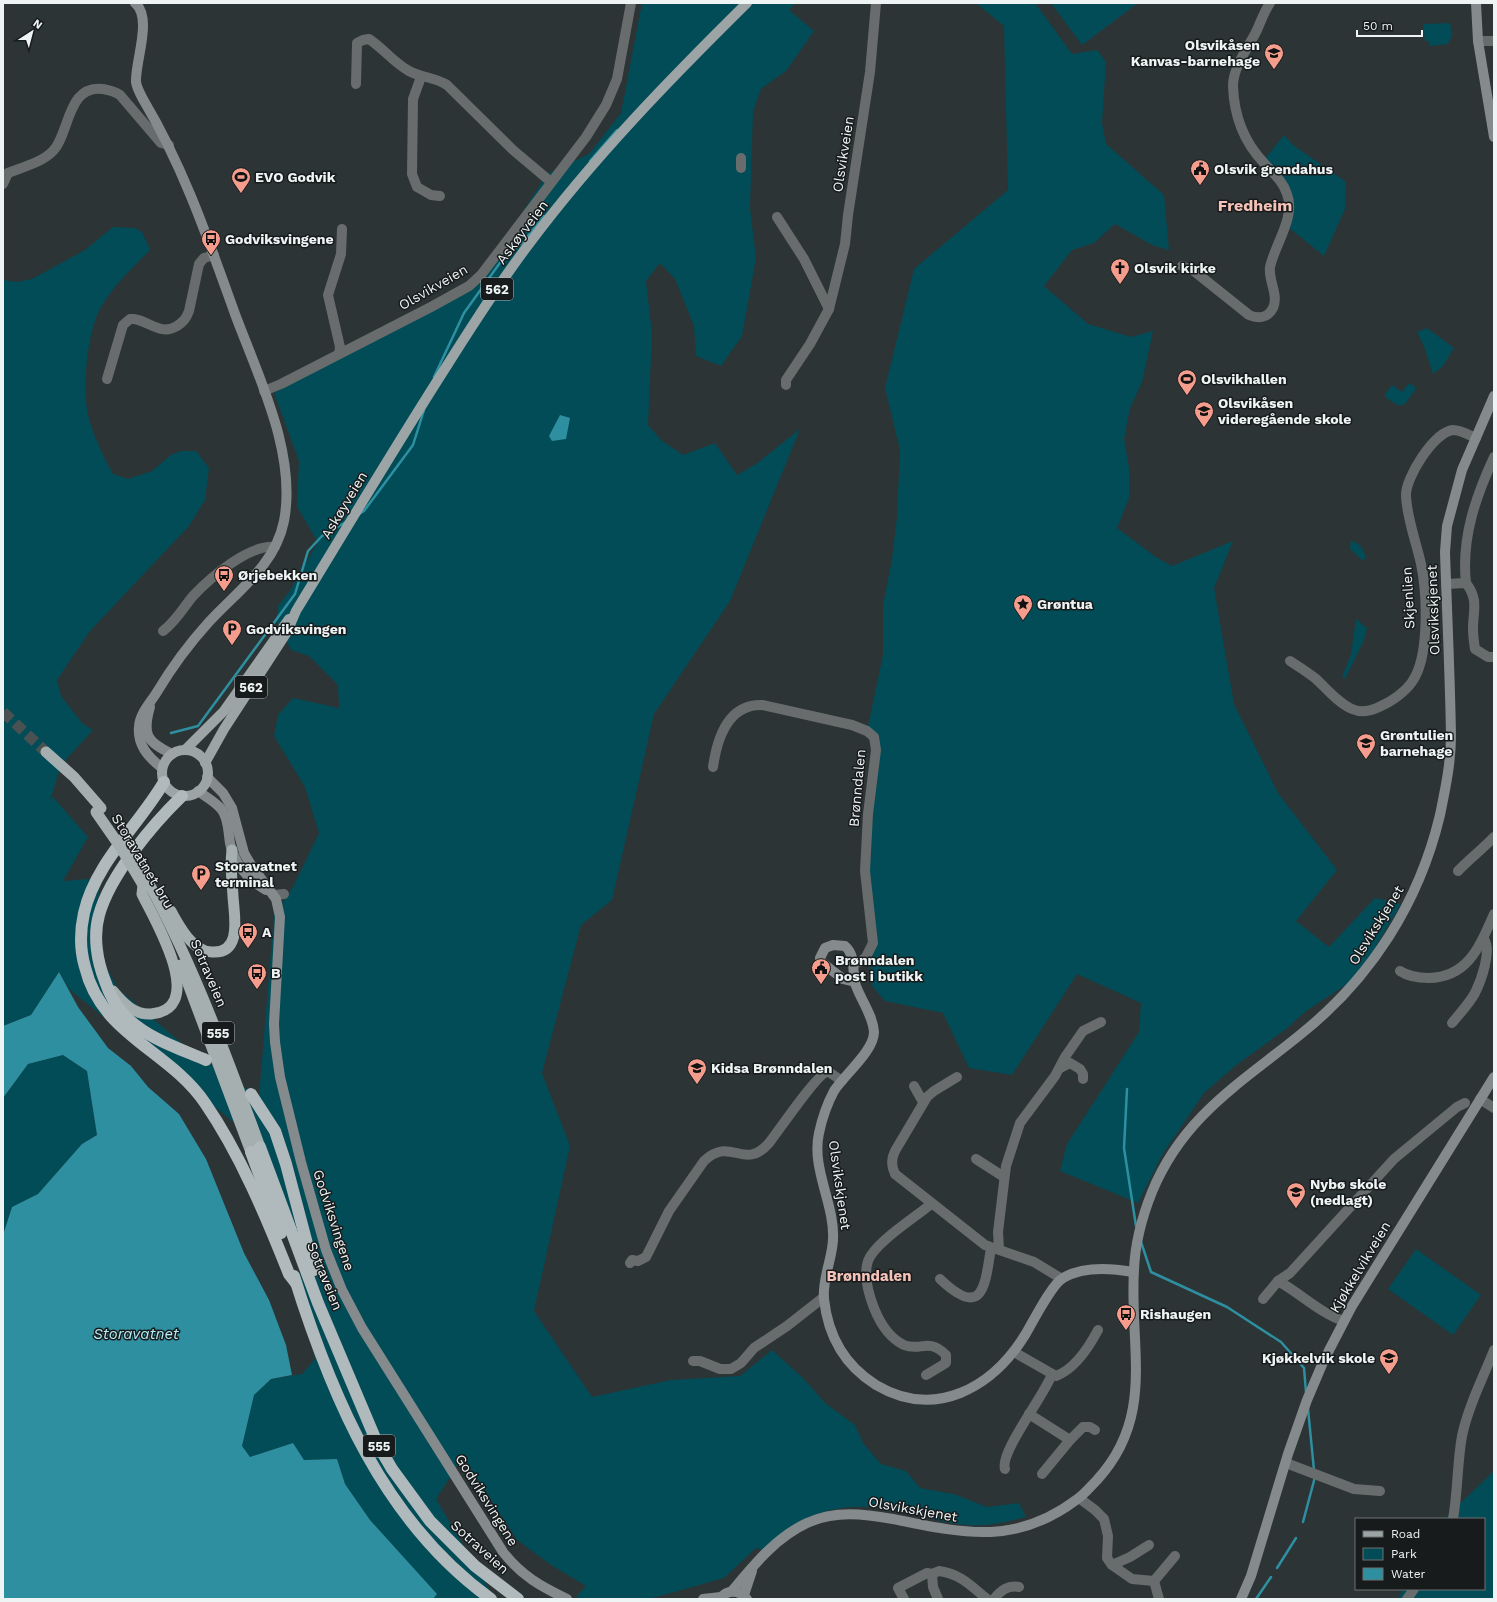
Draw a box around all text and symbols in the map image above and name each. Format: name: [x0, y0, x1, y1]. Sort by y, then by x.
north arrow: [12, 12, 52, 52]
scale bar: [1357, 12, 1422, 38]
text: N: [30, 17, 45, 32]
text: 50 m: [1363, 19, 1393, 33]
place label: Olsvikåsen Kanvas-barnehage: [1131, 37, 1260, 69]
school or university icon: Olsvikåsen Kanvas-barnehage: [1263, 42, 1285, 70]
street label: Olsvikveien: [829, 115, 857, 193]
public building icon: Olsvik grendahus: [1189, 158, 1211, 186]
place label: Olsvik grendahus: [1214, 161, 1334, 177]
sports icon: EVO Godvik: [230, 166, 252, 194]
place label: EVO Godvik: [255, 169, 336, 185]
district label: Fredheim: [1218, 196, 1292, 215]
street label: Askøyveien: [493, 197, 551, 267]
bus stop icon: Godviksvingene: [200, 228, 222, 256]
place label: Godviksvingene: [225, 231, 334, 247]
church icon: Olsvik kirke: [1109, 257, 1131, 285]
place label: Olsvik kirke: [1134, 260, 1216, 276]
street label: Olsvikveien: [396, 261, 470, 313]
road number: 562: [481, 278, 513, 300]
sports icon: Olsvikhallen: [1176, 368, 1198, 396]
place label: Olsvikhallen: [1201, 371, 1287, 387]
place label: Olsvikåsen videregående skole: [1217, 395, 1351, 427]
school or university icon: Olsvikåsen videregående skole: [1193, 400, 1215, 428]
street label: Askøyveien: [318, 469, 370, 541]
bus stop icon: Ørjebekken: [213, 564, 235, 592]
street label: Olsvikskjenet: [1423, 564, 1443, 655]
place label: Ørjebekken: [238, 567, 317, 583]
street label: Skjenlien: [1398, 567, 1418, 629]
place icon: Grøntua: [1012, 593, 1034, 621]
place label: Grøntua: [1037, 596, 1094, 612]
parking icon: Godviksvingen: [221, 618, 243, 646]
place label: Godviksvingen: [246, 621, 346, 637]
road number: 562: [235, 676, 267, 698]
place label: Grøntulien barnehage: [1380, 727, 1453, 759]
school or university icon: Grøntulien barnehage: [1355, 732, 1377, 760]
street label: Brønndalen: [846, 748, 868, 828]
street label: Storavatnet bru: [108, 811, 178, 911]
place label: Storavatnet terminal: [215, 858, 297, 890]
parking icon: Storavatnet terminal: [190, 863, 212, 891]
street label: Olsvikskjenet: [1345, 882, 1407, 968]
bus stop icon: A: [237, 921, 259, 949]
place label: A: [262, 924, 272, 940]
street label: Sotraveien: [188, 937, 230, 1009]
place label: Brønndalen post i butikk: [835, 952, 923, 984]
public building icon: Brønndalen post i butikk: [810, 957, 832, 985]
bus stop icon: B: [246, 962, 268, 990]
place label: B: [271, 965, 281, 981]
road number: 555: [202, 1022, 234, 1044]
school or university icon: Kidsa Brønndalen: [686, 1057, 708, 1085]
place label: Kidsa Brønndalen: [711, 1060, 833, 1076]
street label: Olsvikskjenet: [826, 1139, 854, 1231]
street label: Godviksvingene: [310, 1167, 358, 1273]
place label: Nybø skole (nedlagt): [1310, 1176, 1386, 1208]
school or university icon: Nybø skole (nedlagt): [1285, 1181, 1307, 1209]
street label: Kjøkkelvikveien: [1326, 1218, 1394, 1316]
street label: Sotraveien: [304, 1240, 346, 1312]
district label: Brønndalen: [826, 1267, 912, 1285]
bus stop icon: Rishaugen: [1115, 1303, 1137, 1331]
place label: Rishaugen: [1140, 1306, 1211, 1322]
water label: Storavatnet: [93, 1325, 180, 1343]
school or university icon: Kjøkkelvik skole: [1378, 1347, 1400, 1375]
place label: Kjøkkelvik skole: [1262, 1350, 1375, 1366]
road number: 555: [363, 1435, 395, 1457]
street label: Godviksvingene: [452, 1451, 522, 1549]
street label: Olsvikskjenet: [867, 1493, 959, 1525]
street label: Sotraveien: [448, 1517, 512, 1577]
legend: [1355, 1518, 1485, 1590]
text: Road: [1391, 1527, 1420, 1541]
text: Park: [1391, 1547, 1417, 1561]
text: Water: [1391, 1567, 1426, 1581]

